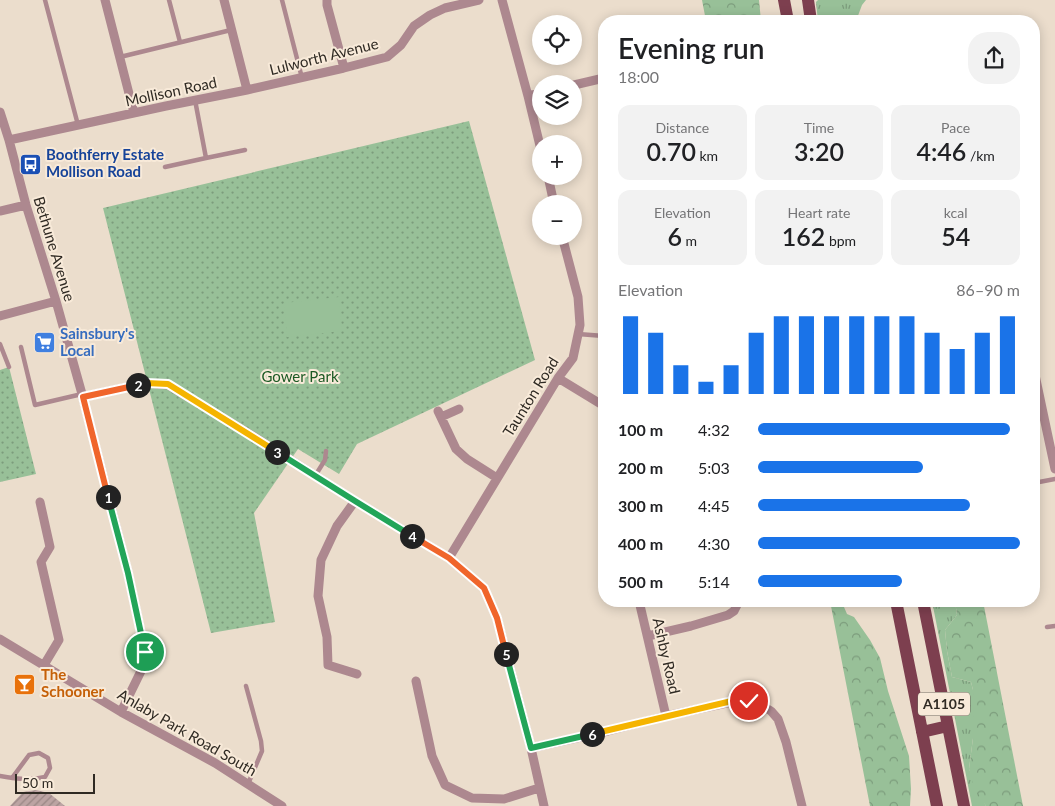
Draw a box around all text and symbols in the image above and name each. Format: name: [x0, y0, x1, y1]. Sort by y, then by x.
map controls: [532, 15, 582, 245]
button: locate: [532, 15, 582, 65]
text: Evening run: [618, 31, 764, 65]
button: share: [968, 32, 1020, 84]
street label: Lulworth Avenue: [267, 34, 380, 78]
text: 18:00: [618, 67, 659, 86]
street label: Mollison Road: [123, 73, 218, 110]
button: layers: [532, 75, 582, 125]
text: Distance: [655, 119, 709, 136]
text: Time: [804, 119, 834, 136]
text: Pace: [941, 119, 970, 136]
button: +: [532, 135, 582, 185]
text: 0.70: [647, 136, 696, 166]
text: 3:20: [794, 136, 844, 166]
text: 4:46: [916, 136, 966, 166]
place label: Boothferry Estate Mollison Road: [46, 145, 164, 180]
text: km: [696, 147, 718, 164]
text: /km: [966, 147, 995, 164]
bus stop icon: Boothferry Estate Mollison Road: [18, 152, 42, 176]
street label: Bethune Avenue: [30, 194, 79, 303]
button: −: [532, 195, 582, 245]
text: Elevation: [654, 204, 711, 221]
text: Heart rate: [788, 204, 850, 221]
text: kcal: [944, 204, 968, 221]
text: 6: [668, 221, 682, 251]
text: 162: [782, 221, 825, 251]
text: 54: [941, 221, 970, 251]
text: m: [682, 232, 697, 249]
text: bpm: [825, 232, 856, 249]
text: Elevation: [618, 280, 683, 299]
text: 86–90 m: [956, 280, 1020, 299]
place label: Sainsbury's Local: [60, 324, 135, 359]
supermarket icon: Sainsbury's Local: [32, 331, 56, 355]
street label: Taunton Road: [499, 353, 562, 440]
park label: Gower Park: [261, 367, 339, 385]
pin: 2: [126, 372, 150, 398]
text: 2: [134, 377, 143, 394]
text: 100 m: [618, 420, 663, 439]
text: 4:32: [698, 420, 730, 439]
pin: 3: [264, 440, 290, 464]
text: 3: [273, 444, 282, 461]
text: 200 m: [618, 458, 663, 477]
text: 5:03: [698, 458, 730, 477]
pin: 1: [96, 484, 120, 510]
text: 1: [104, 489, 113, 506]
text: 300 m: [618, 496, 663, 515]
text: 4:45: [698, 496, 730, 515]
pin: 4: [400, 524, 424, 548]
text: 4: [408, 528, 417, 545]
text: 400 m: [618, 534, 663, 553]
text: 4:30: [698, 534, 730, 553]
text: 500 m: [618, 572, 663, 591]
text: 5:14: [698, 572, 730, 591]
street label: Ashby Road: [649, 616, 684, 696]
pin: [124, 631, 166, 673]
icon: arrive: [131, 638, 159, 666]
pin: 5: [494, 642, 518, 666]
text: 5: [502, 646, 511, 663]
place label: The Schooner: [41, 665, 105, 700]
bar icon: The Schooner: [13, 672, 37, 696]
pin: [728, 680, 770, 722]
street label: Anlaby Park Road South: [115, 685, 260, 779]
icon: check: [735, 687, 763, 715]
road number: A1105: [918, 692, 970, 716]
pin: 6: [580, 722, 604, 746]
text: 6: [588, 726, 597, 743]
scale bar: [15, 771, 95, 794]
text: 50 m: [22, 774, 53, 791]

